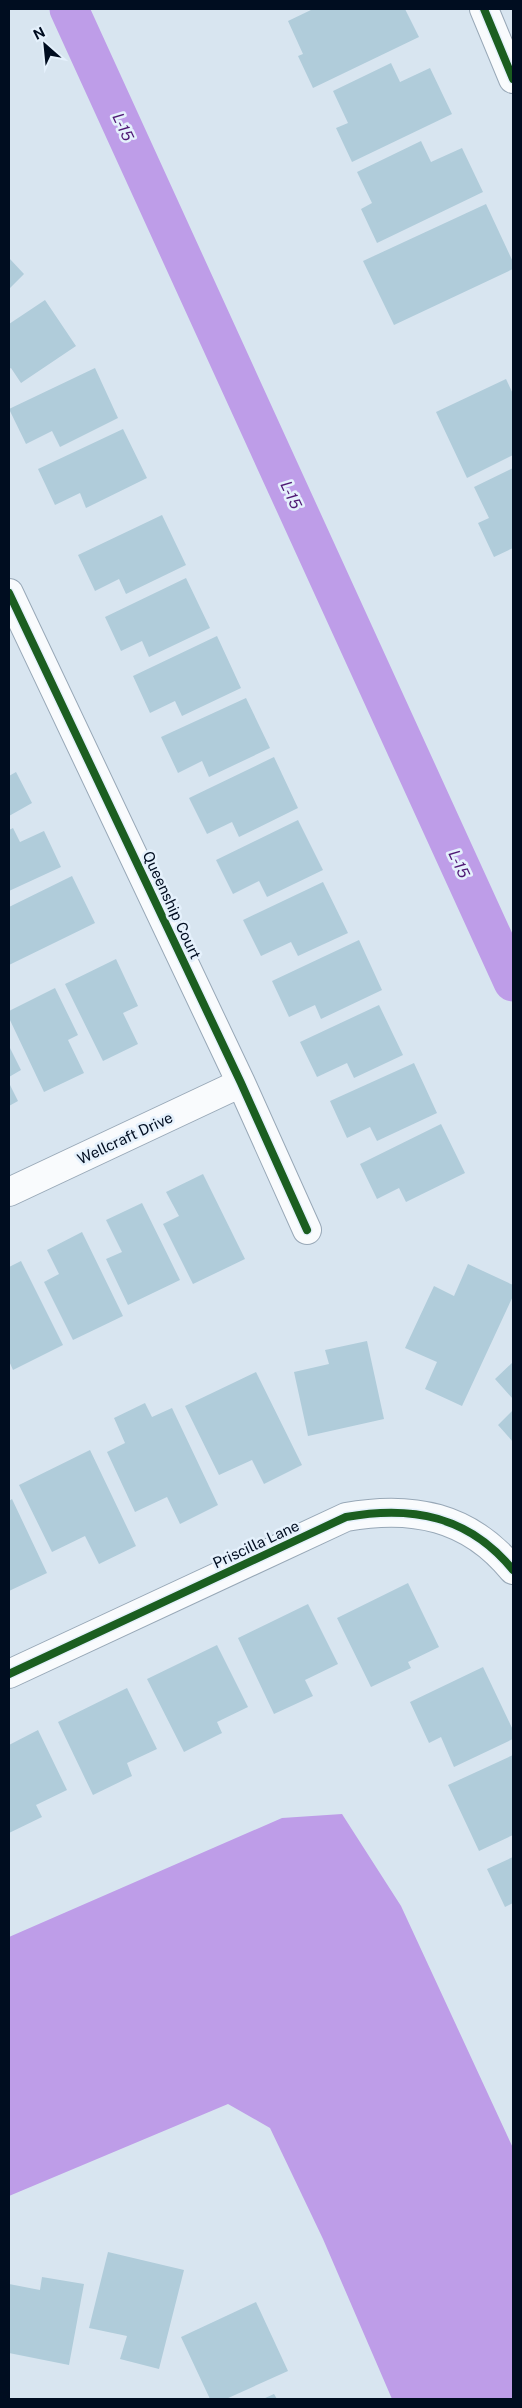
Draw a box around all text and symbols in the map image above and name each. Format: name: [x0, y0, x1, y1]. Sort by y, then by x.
north arrow: [20, 20, 70, 70]
text: N: [31, 24, 48, 43]
water label: L-15: [108, 110, 138, 144]
water label: L-15: [276, 478, 306, 512]
water label: L-15: [444, 847, 474, 881]
street label: Queenship Court: [140, 848, 205, 962]
street label: Wellcraft Drive: [75, 1108, 175, 1168]
street label: Priscilla Lane: [210, 1517, 302, 1571]

